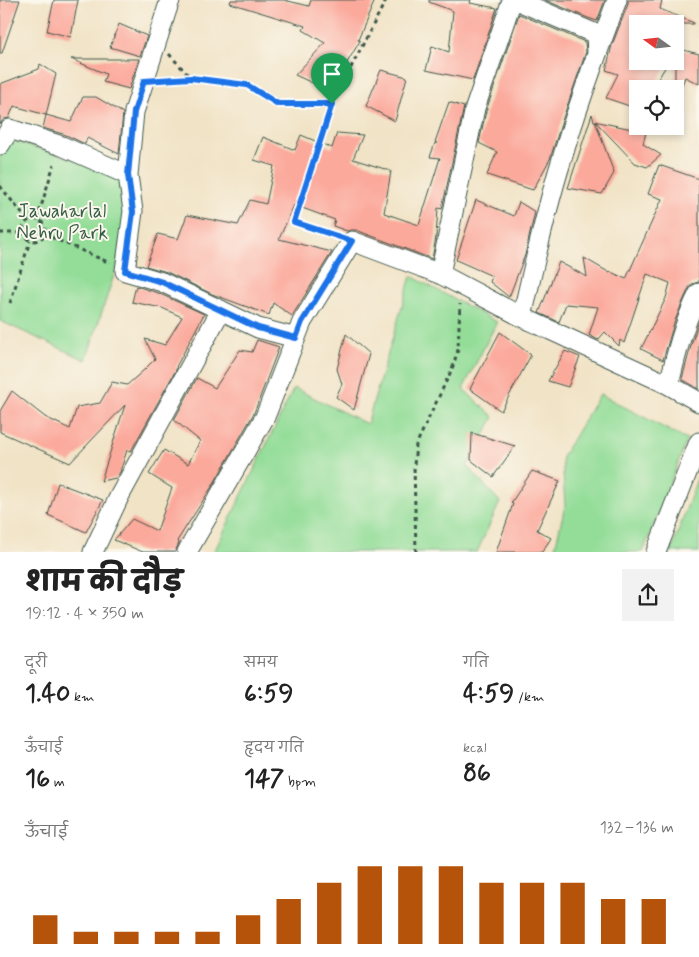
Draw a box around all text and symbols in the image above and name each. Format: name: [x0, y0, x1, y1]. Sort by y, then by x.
north arrow: [629, 15, 684, 70]
map controls: [629, 15, 684, 135]
pin: [311, 53, 353, 104]
icon: arrive: [318, 60, 346, 88]
button: locate: [629, 80, 684, 135]
park label: Jawaharlal Nehru Park: [16, 199, 108, 246]
text: शाम की दौड़: [25, 565, 182, 602]
button: share: [622, 569, 674, 621]
text: 19:12 · 4 × 350 m: [25, 603, 144, 624]
text: दूरी: [25, 654, 47, 672]
text: समय: [244, 654, 277, 672]
text: गति: [463, 654, 488, 672]
text: 1.40: [25, 678, 70, 711]
text: 6:59: [244, 678, 293, 711]
text: 4:59: [463, 678, 514, 711]
text: km: [70, 688, 94, 706]
text: /km: [514, 688, 544, 706]
text: ऊँचाई: [25, 739, 63, 757]
text: हृदय गति: [244, 739, 304, 757]
text: kcal: [463, 739, 487, 757]
text: 86: [463, 757, 491, 790]
text: 16: [25, 763, 50, 796]
text: 147: [244, 763, 284, 796]
text: m: [50, 773, 65, 791]
text: bpm: [284, 773, 316, 791]
text: 132–136 m: [600, 817, 674, 838]
text: ऊँचाई: [25, 822, 68, 843]

